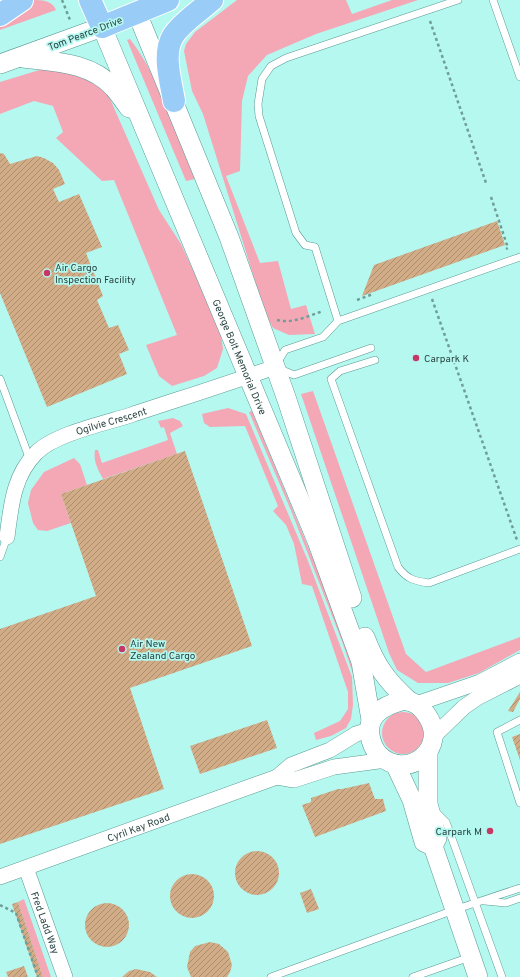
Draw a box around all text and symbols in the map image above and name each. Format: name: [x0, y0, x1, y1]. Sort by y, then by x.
street label: Tom Pearce Drive: [47, 14, 125, 55]
place label: Air Cargo Inspection Facility: [55, 262, 136, 287]
marker: Air Cargo Inspection Facility: [42, 268, 52, 278]
street label: George Bolt Memorial Drive: [209, 298, 269, 417]
marker: Carpark K: [411, 353, 421, 363]
place label: Carpark K: [424, 353, 469, 366]
street label: Ogilvie Crescent: [74, 405, 149, 439]
place label: Air New Zealand Cargo: [130, 638, 196, 663]
marker: Air New Zealand Cargo: [117, 644, 127, 654]
street label: Cyril Kay Road: [106, 811, 172, 846]
place label: Carpark M: [436, 826, 482, 839]
marker: Carpark M: [485, 826, 495, 836]
street label: Fred Ladd Way: [27, 890, 61, 956]

